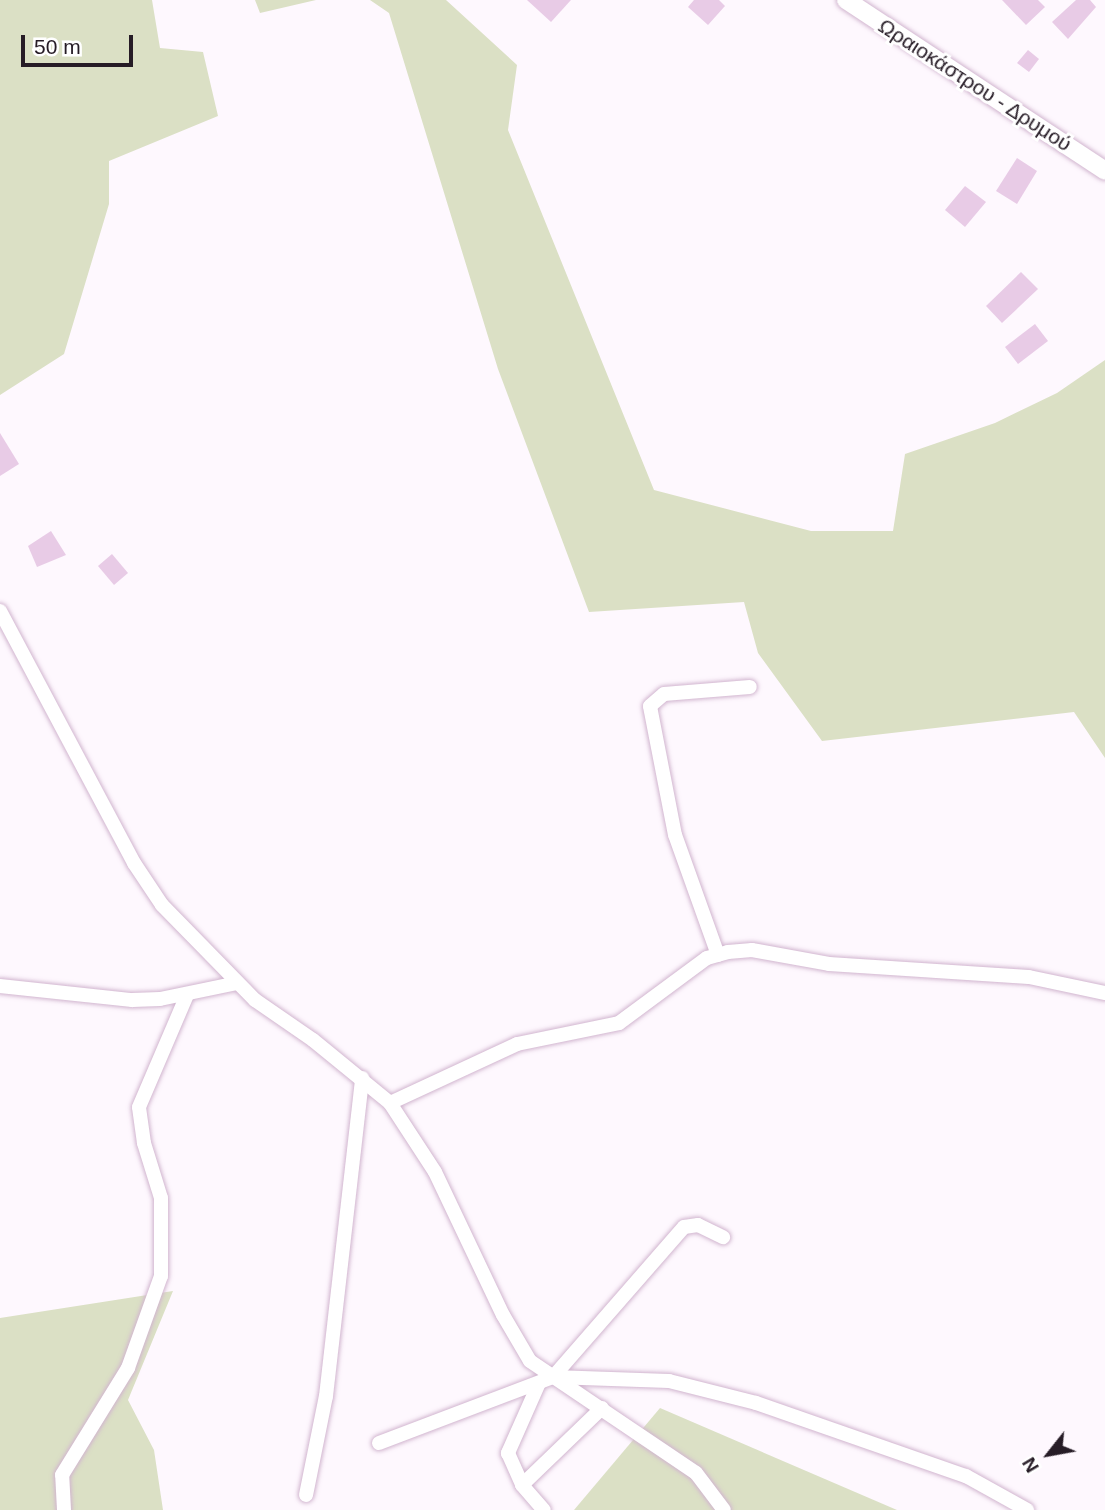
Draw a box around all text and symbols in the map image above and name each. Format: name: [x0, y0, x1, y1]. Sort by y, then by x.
street label: Ωραιοκάστρου - Δρυμού: [873, 13, 1077, 157]
scale bar: [24, 21, 136, 65]
text: 50 m: [34, 35, 81, 58]
north arrow: [1014, 1419, 1084, 1489]
text: N: [1018, 1454, 1043, 1476]

